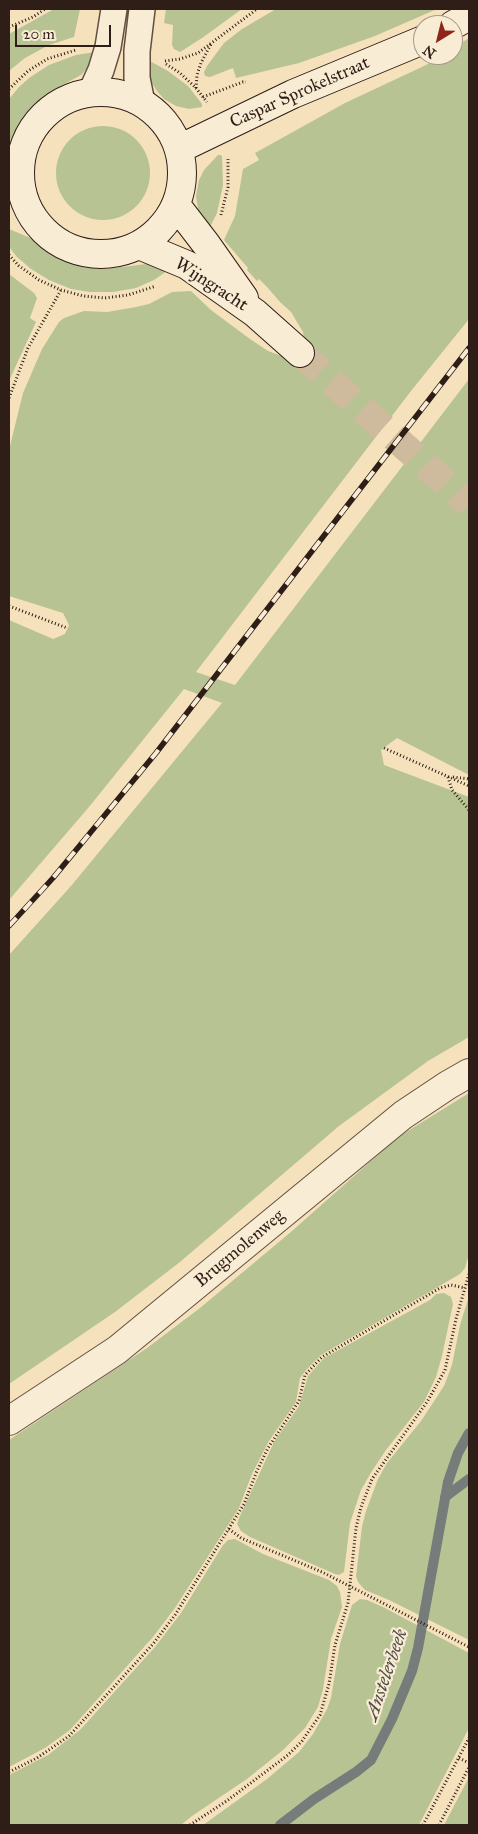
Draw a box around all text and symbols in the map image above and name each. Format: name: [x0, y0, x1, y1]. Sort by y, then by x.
scale bar: [18, 15, 114, 47]
north arrow: [413, 15, 463, 65]
text: 20 m: [23, 25, 55, 43]
text: N: [420, 41, 439, 62]
street label: Caspar Sprokelstraat: [227, 53, 373, 133]
street label: Wijngracht: [170, 253, 252, 317]
street label: Brugmolenweg: [191, 1205, 289, 1293]
water label: Anstelerbeek: [361, 1626, 413, 1724]

